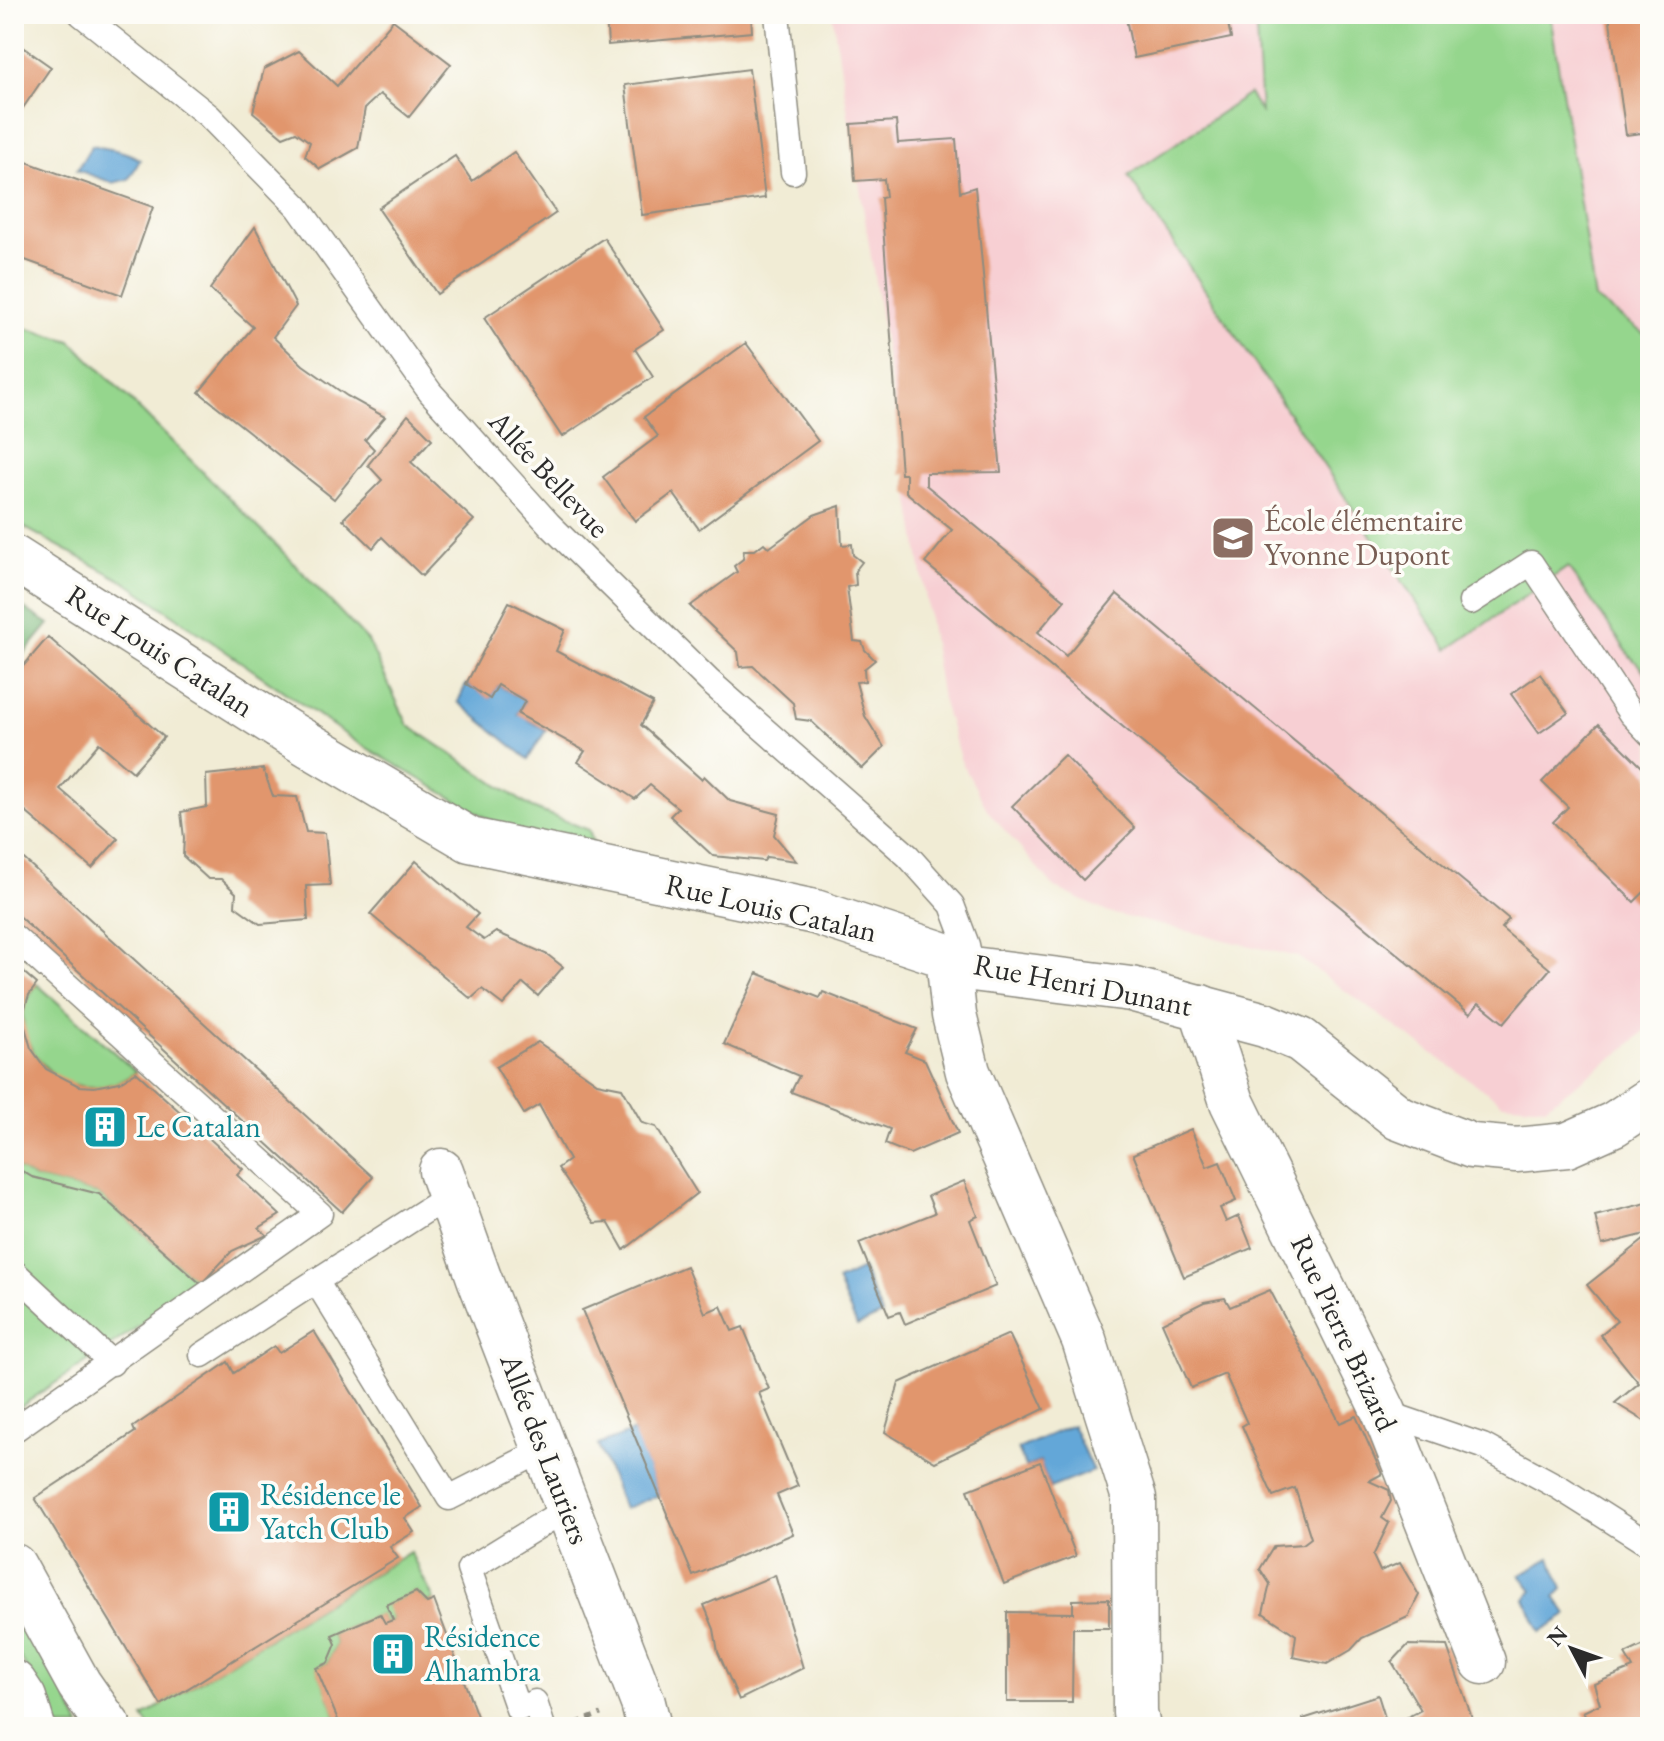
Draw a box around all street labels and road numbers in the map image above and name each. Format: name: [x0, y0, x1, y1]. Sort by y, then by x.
street label: Allée Bellevue: [480, 401, 618, 546]
street label: Rue Louis Catalan: [59, 575, 262, 726]
street label: Rue Louis Catalan: [662, 864, 881, 951]
street label: Rue Henri Dunant: [971, 944, 1196, 1025]
street label: Rue Pierre Brizard: [1282, 1229, 1407, 1438]
street label: Allée des Lauriers: [491, 1347, 600, 1550]

